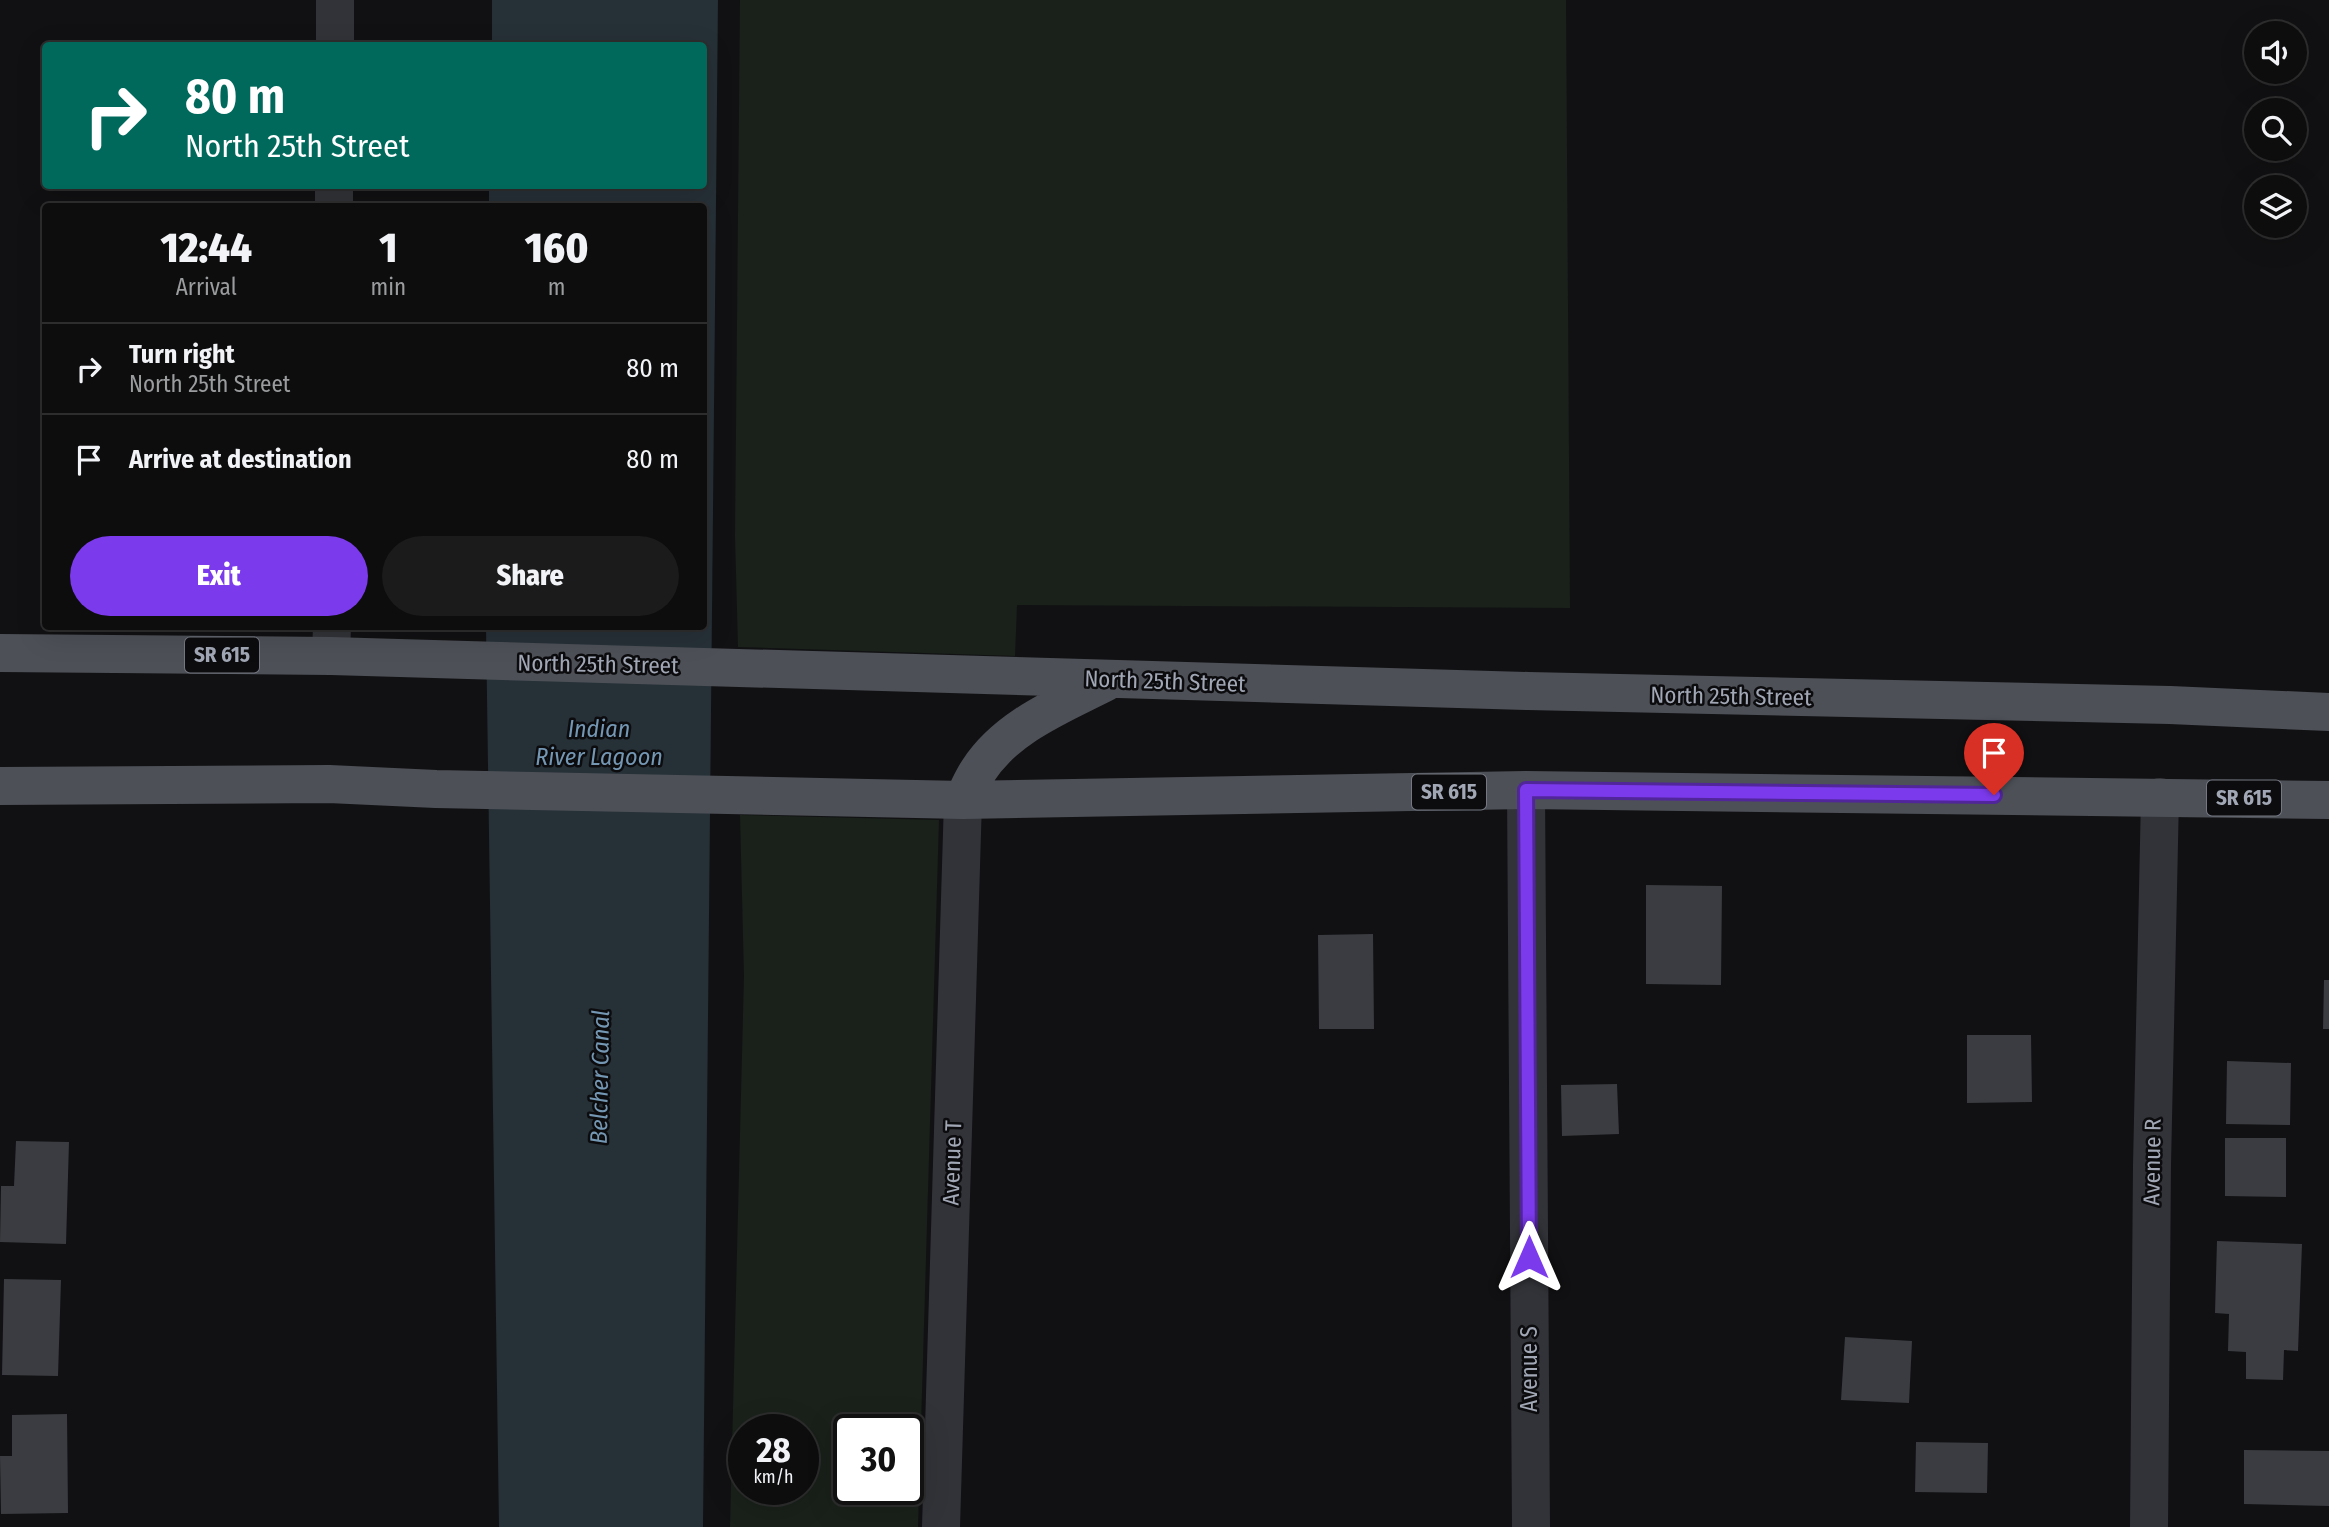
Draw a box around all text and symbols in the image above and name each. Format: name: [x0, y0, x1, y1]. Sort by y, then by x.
map controls: [2244, 21, 2307, 238]
button: sound: [2244, 21, 2307, 84]
text: 80 m: [185, 67, 285, 126]
icon: right: [70, 70, 161, 161]
button: search: [2244, 98, 2307, 161]
text: North 25th Street: [185, 127, 409, 165]
button: layers: [2244, 175, 2307, 238]
text: 12:44: [161, 223, 252, 273]
text: 1: [379, 223, 397, 273]
text: 160: [525, 223, 588, 273]
text: Arrival: [176, 273, 237, 301]
text: min: [371, 273, 406, 301]
text: m: [548, 273, 565, 301]
text: Turn right: [129, 339, 235, 370]
icon: right: [70, 350, 108, 388]
text: 80 m: [626, 353, 679, 384]
text: North 25th Street: [129, 370, 290, 398]
icon: arrive: [70, 441, 108, 479]
text: Arrive at destination: [129, 444, 352, 475]
text: 80 m: [626, 444, 679, 475]
button: Exit: [70, 536, 368, 616]
button: Share: [382, 536, 679, 616]
road number: SR 615: [185, 638, 259, 672]
street label: North 25th Street: [517, 649, 679, 679]
street label: North 25th Street: [1084, 664, 1247, 698]
street label: North 25th Street: [1650, 681, 1812, 711]
water label: Indian River Lagoon: [535, 715, 663, 771]
pin: [1964, 723, 2024, 795]
icon: arrive: [1975, 734, 2013, 772]
road number: SR 615: [1412, 774, 1486, 810]
road number: SR 615: [2207, 780, 2281, 816]
water label: Belcher Canal: [585, 1010, 615, 1144]
street label: Avenue R: [2137, 1118, 2167, 1206]
street label: Avenue T: [937, 1120, 967, 1206]
position arrow: [1492, 1220, 1566, 1294]
street label: Avenue S: [1515, 1326, 1543, 1412]
speed limit sign: 30: [833, 1414, 924, 1505]
text: 28: [756, 1429, 791, 1471]
text: km/h: [753, 1466, 794, 1488]

